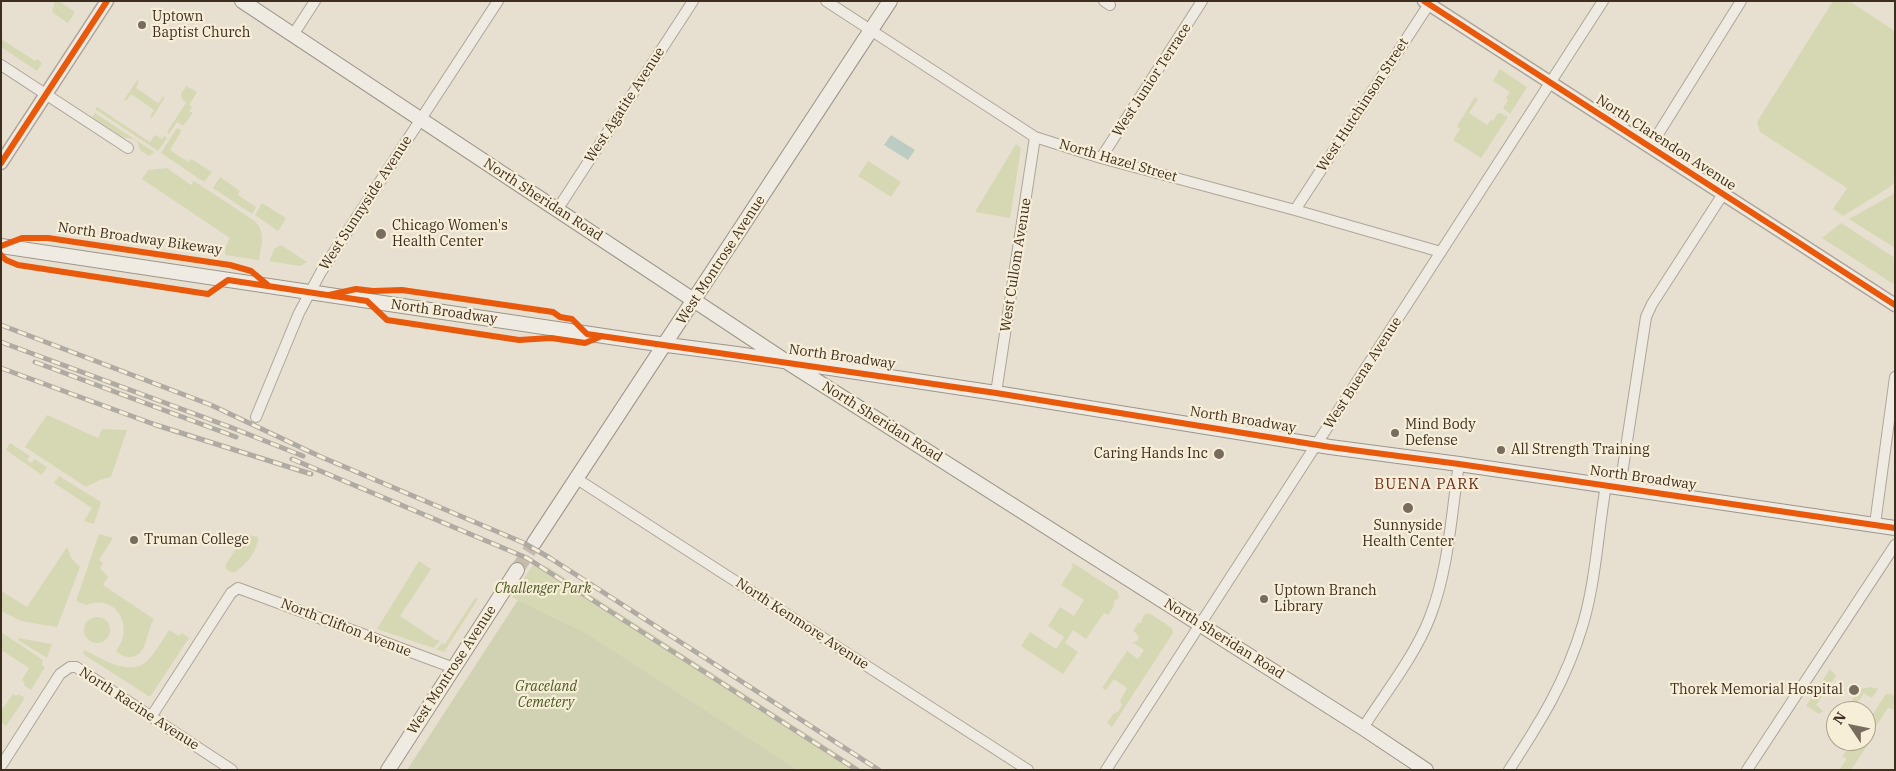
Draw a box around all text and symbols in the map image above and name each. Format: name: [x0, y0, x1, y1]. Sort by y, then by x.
place label: Uptown Baptist Church: [152, 9, 251, 41]
marker: Uptown Baptist Church: [136, 19, 148, 31]
street label: West Junior Terrace: [1109, 20, 1195, 140]
street label: West Hutchinson Street: [1314, 35, 1412, 175]
street label: West Agatite Avenue: [581, 44, 669, 166]
street label: North Clarendon Avenue: [1593, 91, 1739, 195]
street label: West Sunnyside Avenue: [316, 133, 416, 273]
street label: North Hazel Street: [1057, 136, 1179, 186]
street label: North Sheridan Road: [480, 155, 606, 245]
street label: West Montrose Avenue: [673, 192, 769, 328]
street label: West Cullom Avenue: [997, 197, 1035, 333]
place label: Chicago Women's Health Center: [392, 218, 508, 250]
street label: North Broadway Bikeway: [57, 219, 223, 259]
marker: Chicago Women's Health Center: [374, 227, 388, 241]
street label: North Broadway: [390, 296, 498, 328]
street label: West Buena Avenue: [1321, 314, 1405, 432]
street label: North Broadway: [788, 341, 896, 373]
street label: North Sheridan Road: [819, 378, 945, 466]
street label: North Broadway: [1189, 403, 1297, 437]
place label: Mind Body Defense: [1405, 417, 1476, 450]
marker: Mind Body Defense: [1389, 427, 1401, 439]
place label: All Strength Training: [1511, 442, 1650, 458]
marker: All Strength Training: [1495, 444, 1507, 456]
place label: Caring Hands Inc: [1094, 446, 1208, 462]
marker: Caring Hands Inc: [1212, 447, 1226, 461]
street label: North Broadway: [1589, 462, 1697, 494]
district label: BUENA PARK: [1373, 476, 1481, 494]
marker: Sunnyside Health Center: [1401, 501, 1415, 515]
place label: Sunnyside Health Center: [1362, 518, 1454, 550]
place label: Truman College: [144, 532, 249, 548]
marker: Truman College: [128, 534, 140, 546]
street label: North Kenmore Avenue: [732, 575, 872, 673]
park label: Challenger Park: [495, 581, 591, 597]
place label: Uptown Branch Library: [1274, 583, 1377, 616]
marker: Uptown Branch Library: [1258, 593, 1270, 605]
street label: North Clifton Avenue: [278, 595, 414, 661]
street label: North Sheridan Road: [1161, 595, 1287, 683]
street label: West Montrose Avenue: [404, 602, 500, 738]
street label: North Racine Avenue: [76, 664, 202, 754]
park label: Graceland Cemetery: [515, 679, 577, 712]
place label: Thorek Memorial Hospital: [1670, 682, 1843, 698]
marker: Thorek Memorial Hospital: [1847, 683, 1861, 697]
north arrow: [1826, 701, 1876, 751]
text: N: [1829, 709, 1850, 728]

